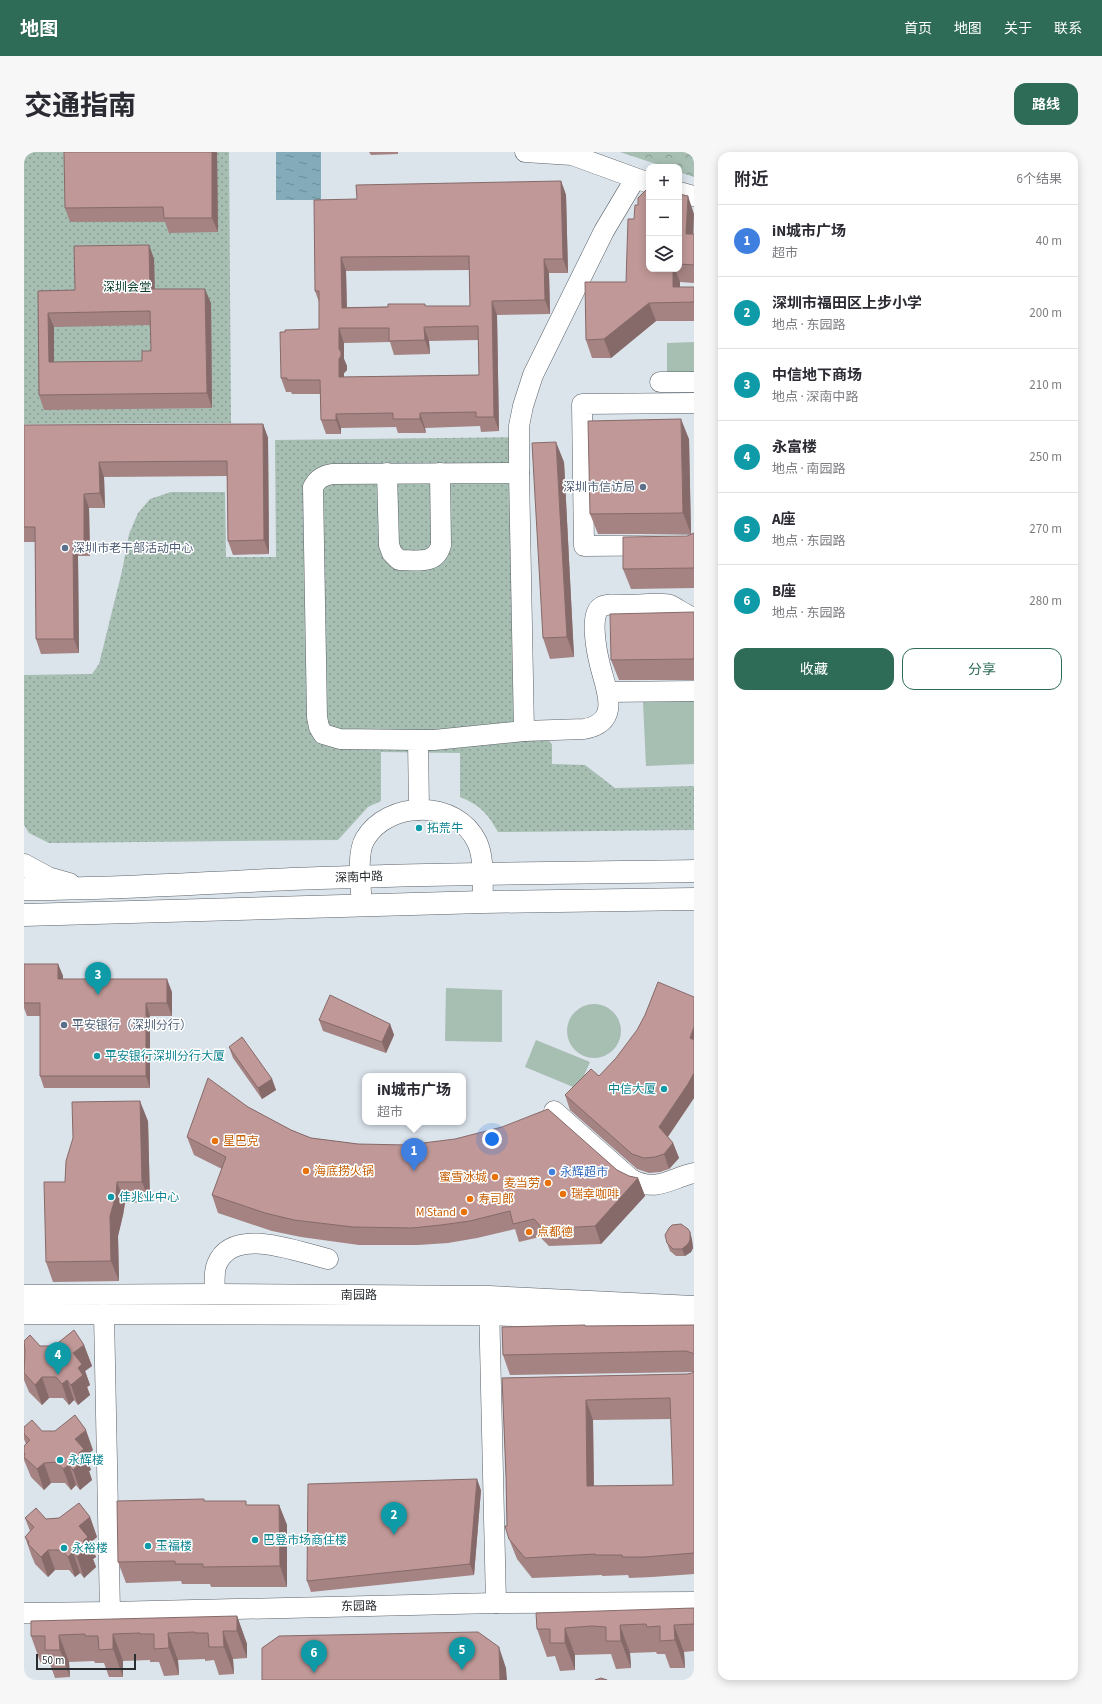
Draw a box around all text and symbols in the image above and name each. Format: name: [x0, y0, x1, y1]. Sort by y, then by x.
text: 地图: [20, 16, 58, 43]
text: 首页: [904, 19, 932, 39]
text: 地图: [954, 19, 982, 39]
text: 关于: [1004, 19, 1032, 39]
text: 联系: [1054, 19, 1082, 39]
button: 路线: [1014, 83, 1078, 125]
text: 交通指南: [24, 86, 136, 126]
map controls: [646, 164, 682, 272]
button: +: [646, 164, 682, 200]
text: 附近: [734, 168, 768, 192]
text: 6个结果: [1017, 170, 1062, 188]
button: −: [646, 200, 682, 236]
text: iN城市广场: [772, 221, 846, 242]
text: 1: [744, 232, 750, 250]
text: 40 m: [1036, 232, 1062, 250]
button: layers: [646, 236, 682, 272]
text: 超市: [772, 244, 798, 262]
park label: 深圳会堂: [103, 279, 151, 296]
text: 深圳市福田区上步小学: [772, 293, 922, 314]
text: 2: [744, 304, 750, 322]
text: 200 m: [1029, 304, 1062, 322]
text: 地点 · 东园路: [772, 316, 845, 334]
text: 中信地下商场: [772, 365, 862, 386]
text: 3: [744, 376, 750, 394]
text: 210 m: [1029, 376, 1062, 394]
text: 地点 · 深南中路: [772, 388, 858, 406]
text: 永富楼: [772, 437, 817, 458]
text: 4: [744, 448, 750, 466]
text: 250 m: [1029, 448, 1062, 466]
text: 地点 · 南园路: [772, 460, 845, 478]
place label: 深圳市信访局: [563, 479, 635, 496]
marker: 深圳市信访局: [638, 482, 648, 492]
text: A座: [772, 509, 796, 530]
text: 5: [744, 520, 750, 538]
text: 270 m: [1029, 520, 1062, 538]
text: 地点 · 东园路: [772, 532, 845, 550]
place label: 深圳市老干部活动中心: [73, 540, 193, 557]
marker: 深圳市老干部活动中心: [60, 543, 70, 553]
text: B座: [772, 581, 796, 602]
text: 6: [744, 592, 750, 610]
text: 280 m: [1029, 592, 1062, 610]
text: 地点 · 东园路: [772, 604, 845, 622]
button: 收藏: [734, 648, 894, 690]
button: 分享: [902, 648, 1062, 690]
place label: 拓荒牛: [427, 820, 463, 837]
marker: 拓荒牛: [414, 823, 424, 833]
street label: 深南中路: [335, 868, 383, 887]
pin: 3: [85, 962, 111, 995]
place label: 平安银行（深圳分行）: [72, 1017, 192, 1034]
marker: 平安银行（深圳分行）: [59, 1020, 69, 1030]
place label: 平安银行深圳分行大厦: [105, 1048, 225, 1065]
marker: 平安银行深圳分行大厦: [92, 1051, 102, 1061]
popup: [362, 1073, 466, 1125]
text: iN城市广场: [377, 1080, 451, 1101]
place label: 中信大厦: [608, 1081, 656, 1098]
marker: 中信大厦: [659, 1084, 669, 1094]
text: 超市: [377, 1103, 403, 1121]
your location: [482, 1129, 502, 1149]
place label: 星巴克: [223, 1133, 259, 1150]
marker: 星巴克: [210, 1136, 220, 1146]
pin: 1: [401, 1138, 427, 1171]
place label: 海底捞火锅: [314, 1163, 374, 1180]
place label: 永辉超市: [560, 1164, 608, 1181]
marker: 海底捞火锅: [301, 1166, 311, 1176]
marker: 永辉超市: [547, 1167, 557, 1177]
place label: 蜜雪冰城: [439, 1169, 487, 1186]
marker: 蜜雪冰城: [490, 1172, 500, 1182]
place label: 麦当劳: [504, 1175, 540, 1192]
marker: 麦当劳: [543, 1178, 553, 1188]
place label: 瑞幸咖啡: [571, 1186, 619, 1203]
place label: 佳兆业中心: [119, 1189, 179, 1206]
marker: 瑞幸咖啡: [558, 1189, 568, 1199]
place label: 寿司郎: [478, 1191, 514, 1208]
marker: 佳兆业中心: [106, 1192, 116, 1202]
marker: 寿司郎: [465, 1194, 475, 1204]
place label: M Stand: [416, 1204, 456, 1221]
marker: M Stand: [459, 1207, 469, 1217]
place label: 点都德: [537, 1224, 573, 1241]
marker: 点都德: [524, 1227, 534, 1237]
street label: 南园路: [341, 1287, 377, 1304]
pin: 4: [45, 1342, 71, 1375]
place label: 永辉楼: [68, 1452, 104, 1469]
marker: 永辉楼: [55, 1455, 65, 1465]
pin: 2: [381, 1502, 407, 1535]
place label: 巴登市场商住楼: [263, 1532, 347, 1549]
marker: 巴登市场商住楼: [250, 1535, 260, 1545]
place label: 玉福楼: [156, 1538, 192, 1555]
place label: 永裕楼: [72, 1540, 108, 1557]
marker: 玉福楼: [143, 1541, 153, 1551]
marker: 永裕楼: [59, 1543, 69, 1553]
street label: 东园路: [341, 1598, 377, 1615]
pin: 5: [449, 1637, 475, 1670]
pin: 6: [301, 1640, 327, 1673]
scale bar: [36, 1652, 136, 1671]
text: 50 m: [42, 1653, 64, 1668]

